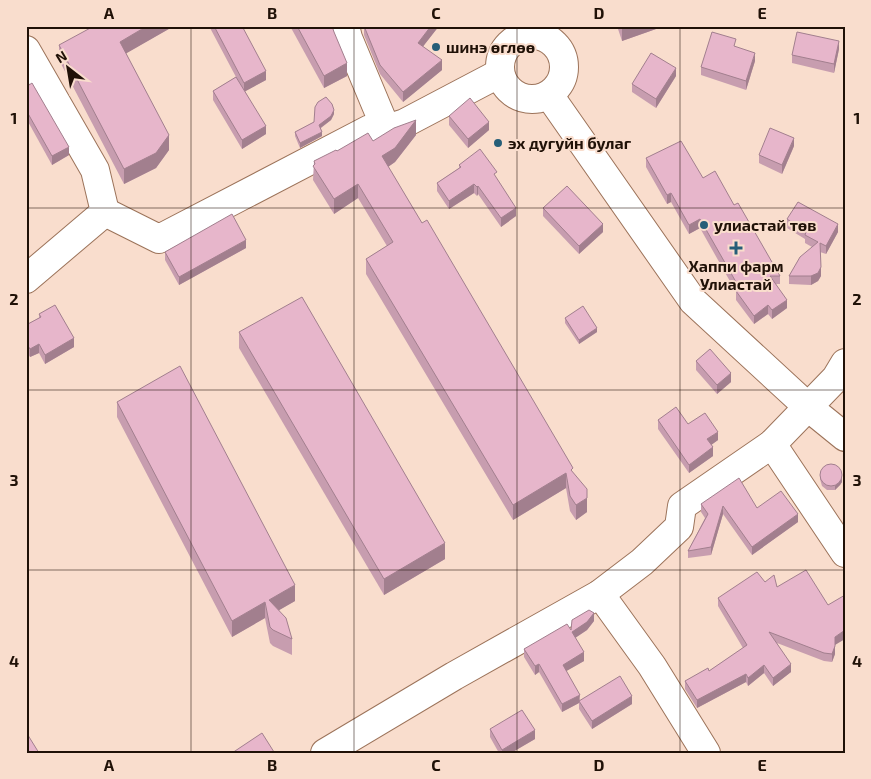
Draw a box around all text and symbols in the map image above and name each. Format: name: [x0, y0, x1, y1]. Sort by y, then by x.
text: A: [104, 3, 115, 22]
text: B: [267, 3, 277, 22]
text: C: [431, 3, 441, 22]
text: D: [594, 3, 605, 22]
text: E: [757, 3, 767, 22]
place label: шинэ өглөө: [446, 37, 535, 56]
marker: шинэ өглөө: [430, 41, 442, 53]
north arrow: [42, 42, 92, 92]
text: N: [52, 47, 70, 66]
text: 1: [11, 108, 17, 127]
text: 1: [854, 108, 860, 127]
place label: эх дугуйн булаг: [508, 133, 632, 152]
marker: эх дугуйн булаг: [492, 137, 504, 149]
place label: улиастай төв: [714, 215, 816, 234]
marker: улиастай төв: [698, 219, 710, 231]
marker: Хаппи фарм Улиастай: [730, 242, 742, 254]
place label: Хаппи фарм Улиастай: [688, 256, 784, 293]
text: 2: [9, 289, 19, 308]
text: 2: [852, 289, 862, 308]
text: 3: [9, 470, 19, 489]
text: 3: [852, 470, 862, 489]
text: 4: [9, 651, 19, 670]
text: 4: [852, 651, 862, 670]
text: A: [104, 755, 115, 774]
text: B: [267, 755, 277, 774]
text: C: [431, 755, 441, 774]
text: D: [594, 755, 605, 774]
text: E: [757, 755, 767, 774]

